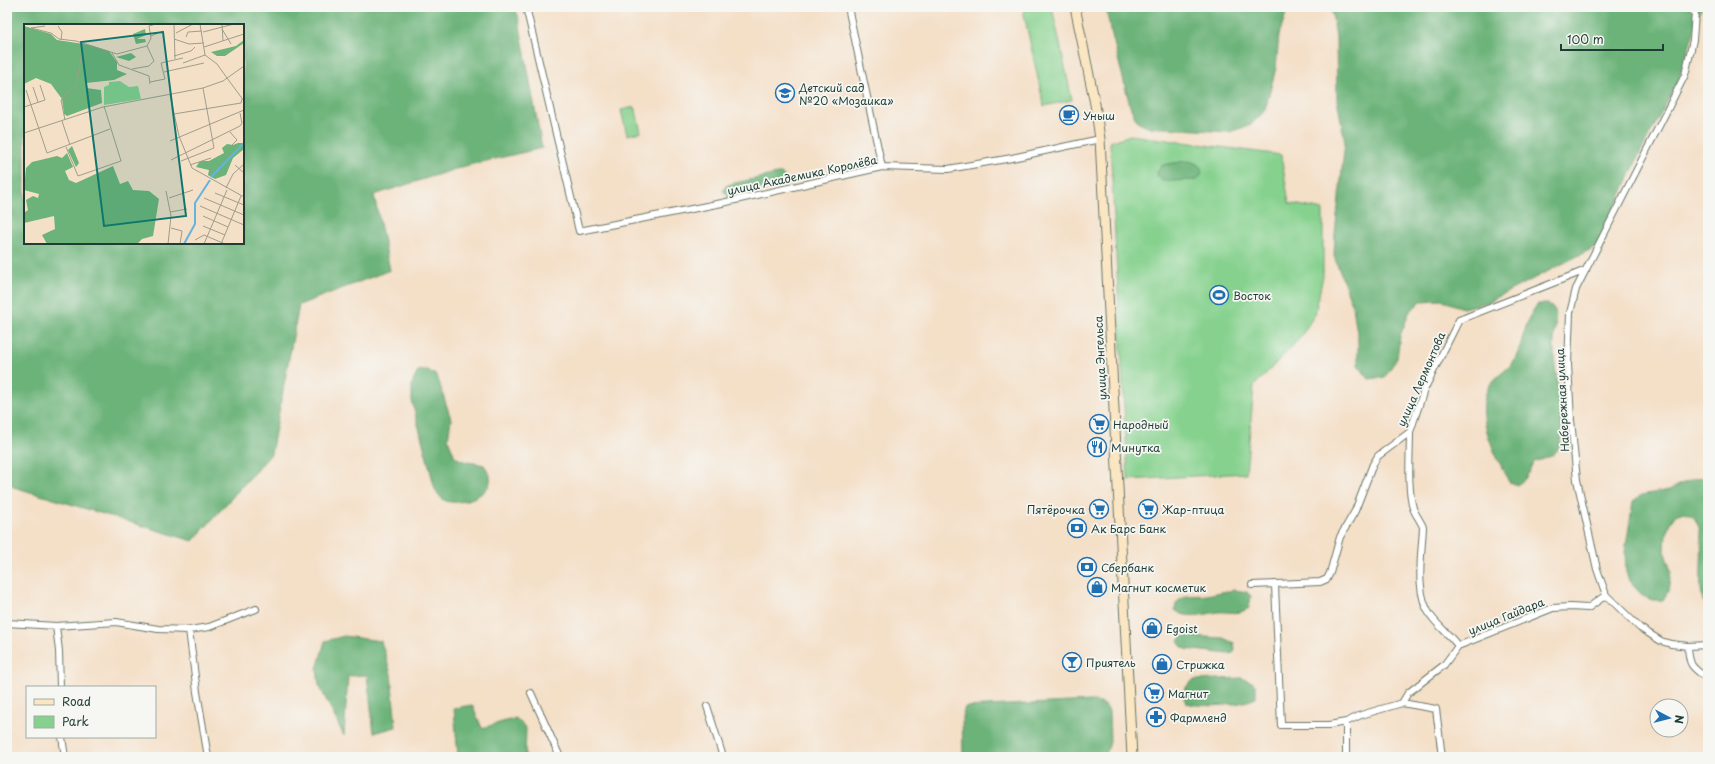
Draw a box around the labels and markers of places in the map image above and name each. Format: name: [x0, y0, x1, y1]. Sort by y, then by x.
place label: Детский сад №20 «Мозаика»: [798, 79, 893, 109]
school or university icon: Детский сад №20 «Мозаика»: [774, 82, 796, 104]
cafe icon: Уныш: [1058, 104, 1080, 126]
place label: Уныш: [1083, 107, 1115, 124]
sports icon: Восток: [1208, 284, 1230, 306]
place label: Восток: [1233, 287, 1271, 304]
supermarket icon: Народный: [1088, 413, 1110, 435]
place label: Народный: [1113, 416, 1169, 433]
restaurant icon: Минутка: [1086, 436, 1108, 458]
place label: Минутка: [1111, 439, 1160, 456]
supermarket icon: Пятёрочка: [1088, 498, 1110, 520]
supermarket icon: Жар-птица: [1137, 498, 1159, 520]
place label: Пятёрочка: [1027, 501, 1085, 518]
place label: Жар-птица: [1161, 501, 1225, 518]
bank icon: Ак Барс Банк: [1066, 517, 1088, 539]
place label: Ак Барс Банк: [1091, 520, 1167, 537]
bank icon: Сбербанк: [1076, 556, 1098, 578]
place label: Сбербанк: [1101, 559, 1155, 576]
shop icon: Магнит косметик: [1086, 576, 1108, 598]
place label: Магнит косметик: [1111, 579, 1207, 596]
shop icon: Egoist: [1141, 617, 1163, 639]
place label: Egoist: [1166, 620, 1198, 637]
bar icon: Приятель: [1061, 651, 1083, 673]
shop icon: Стрижка: [1151, 653, 1173, 675]
place label: Приятель: [1086, 654, 1136, 671]
place label: Стрижка: [1176, 656, 1225, 673]
supermarket icon: Магнит: [1143, 682, 1165, 704]
place label: Магнит: [1168, 685, 1209, 702]
pharmacy icon: Фармленд: [1145, 706, 1167, 728]
place label: Фармленд: [1170, 709, 1227, 726]

